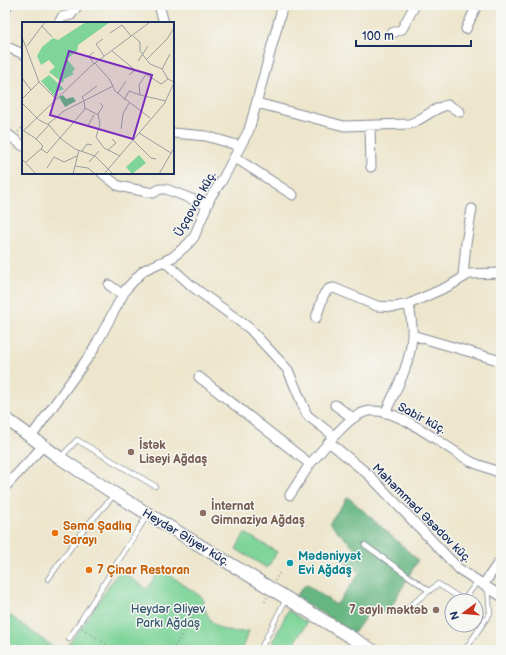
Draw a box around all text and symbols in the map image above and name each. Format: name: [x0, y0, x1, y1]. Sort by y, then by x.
inset map: [22, 22, 174, 174]
scale bar: [356, 22, 471, 48]
text: 100 m: [362, 29, 394, 44]
street label: Üçqovaq küç.: [170, 168, 220, 240]
street label: Sabir küç.: [395, 399, 448, 437]
place label: İstək Liseyi Ağdaş: [139, 436, 207, 467]
marker: İstək Liseyi Ağdaş: [126, 447, 136, 457]
street label: Məhəmməd Əsədov küç.: [369, 461, 474, 566]
place label: İnternat Gimnaziya Ağdaş: [211, 497, 305, 528]
street label: Heydər Əliyev küç.: [140, 506, 232, 569]
marker: İnternat Gimnaziya Ağdaş: [198, 508, 208, 518]
place label: Səma Şadlıq Sarayı: [63, 519, 132, 548]
marker: Səma Şadlıq Sarayı: [50, 528, 60, 538]
place label: Mədəniyyət Evi Ağdaş: [298, 549, 361, 578]
marker: Mədəniyyət Evi Ağdaş: [285, 558, 295, 568]
place label: 7 Çinar Restoran: [97, 563, 190, 578]
marker: 7 Çinar Restoran: [84, 565, 94, 575]
north arrow: [444, 593, 484, 633]
park label: Heydər Əliyev Parkı Ağdaş: [131, 602, 205, 631]
place label: 7 saylı məktəb: [349, 603, 428, 618]
marker: 7 saylı məktəb: [431, 605, 441, 615]
text: N: [447, 610, 462, 621]

